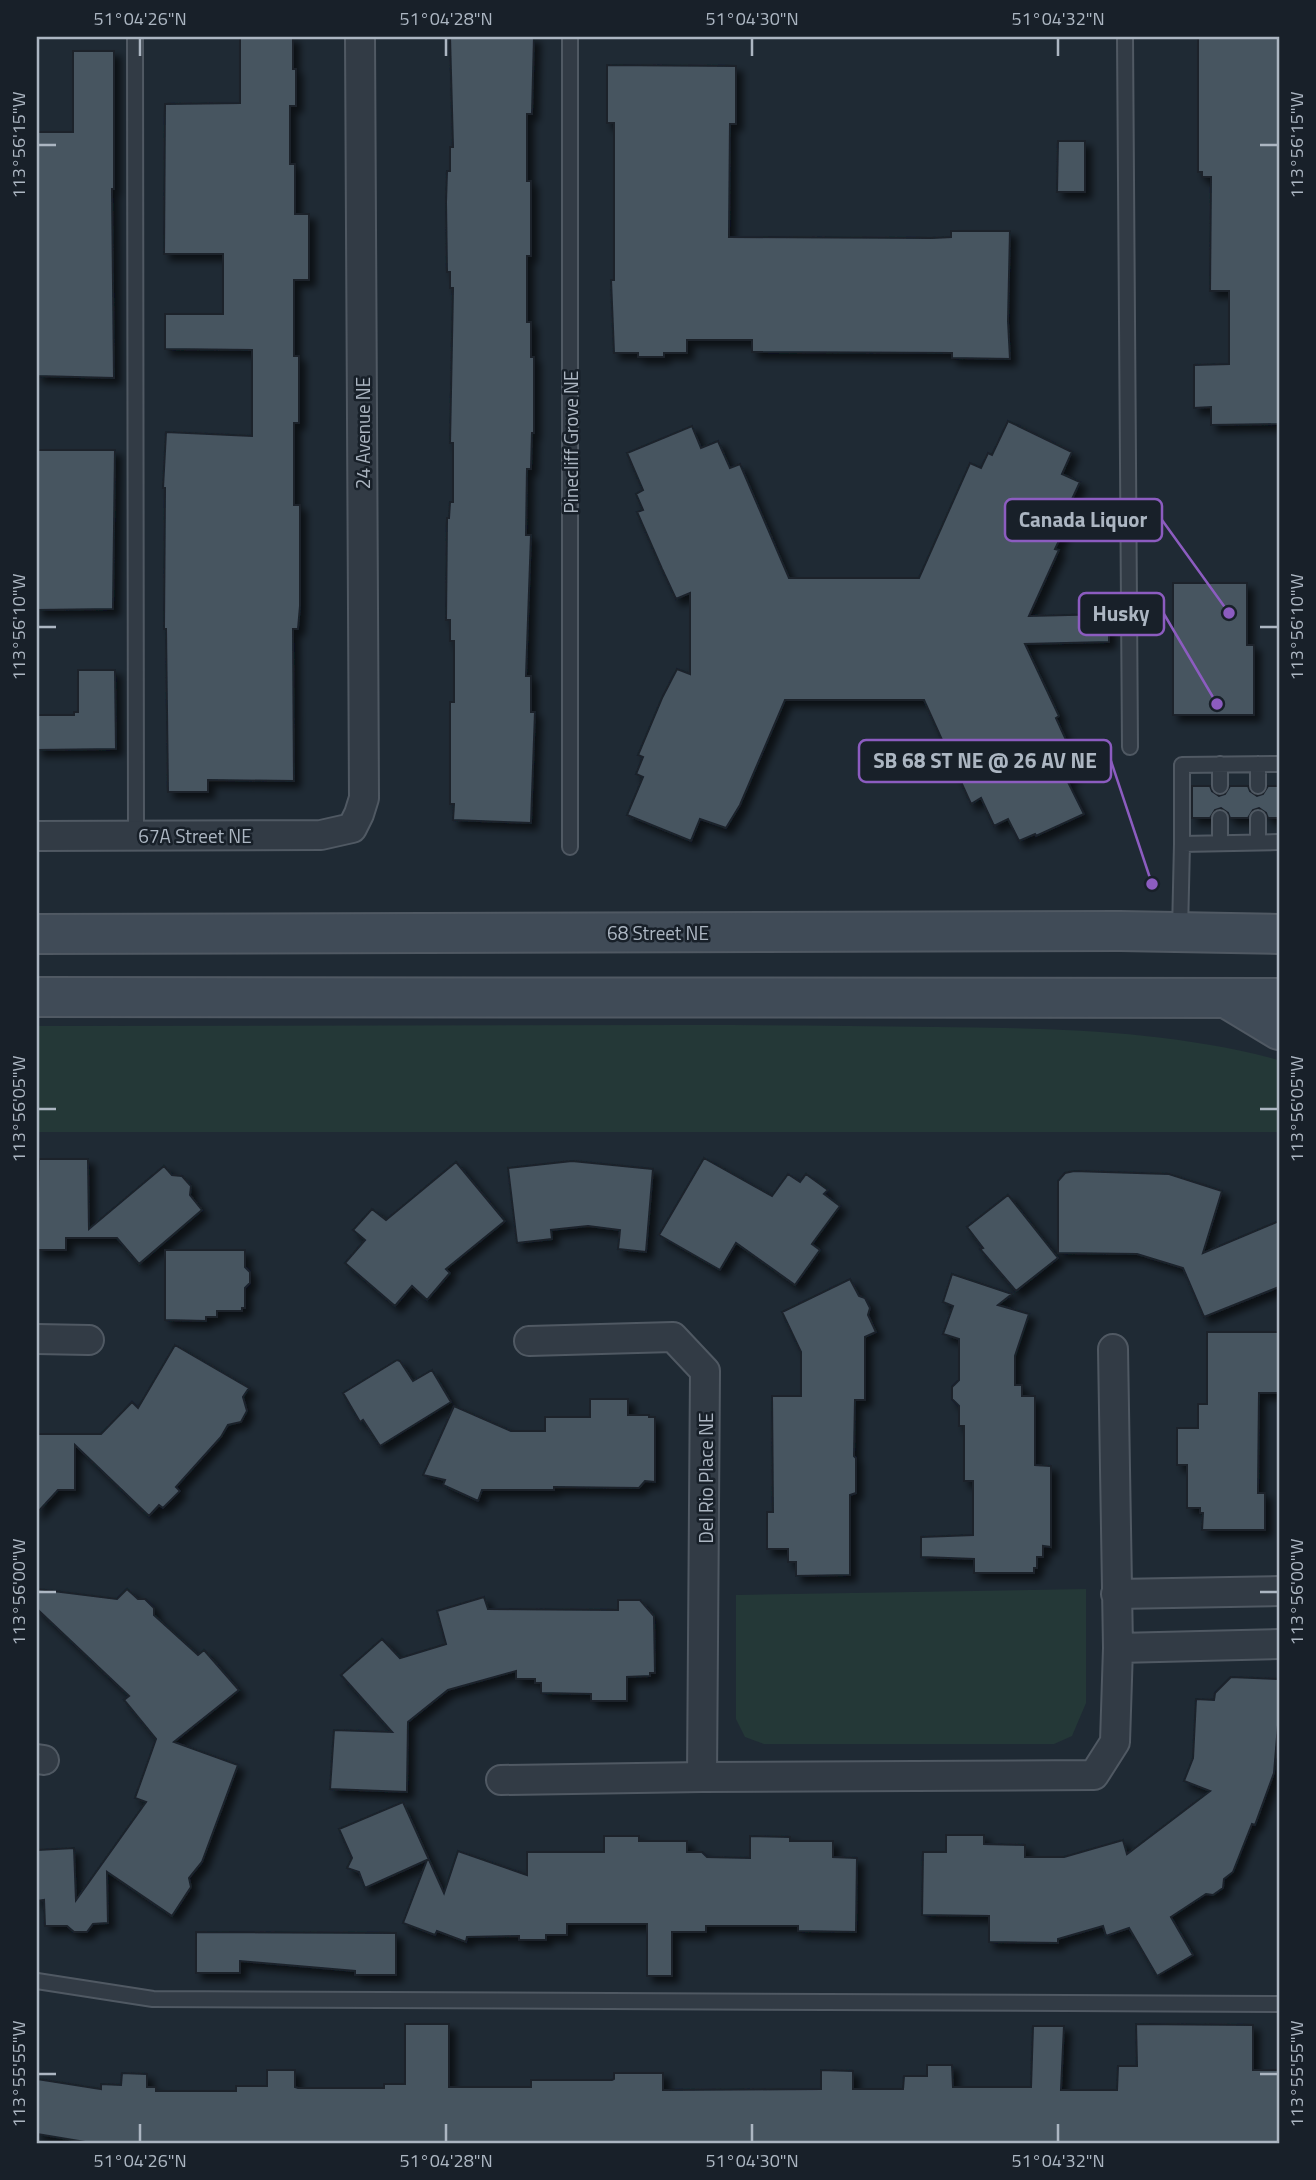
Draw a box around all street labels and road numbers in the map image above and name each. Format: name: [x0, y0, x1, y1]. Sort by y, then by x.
street label: Pinecliff Grove NE: [556, 371, 585, 513]
street label: 24 Avenue NE: [348, 377, 377, 489]
street label: 67A Street NE: [138, 821, 252, 850]
street label: 68 Street NE: [607, 918, 709, 947]
street label: Del Rio Place NE: [691, 1413, 720, 1543]

